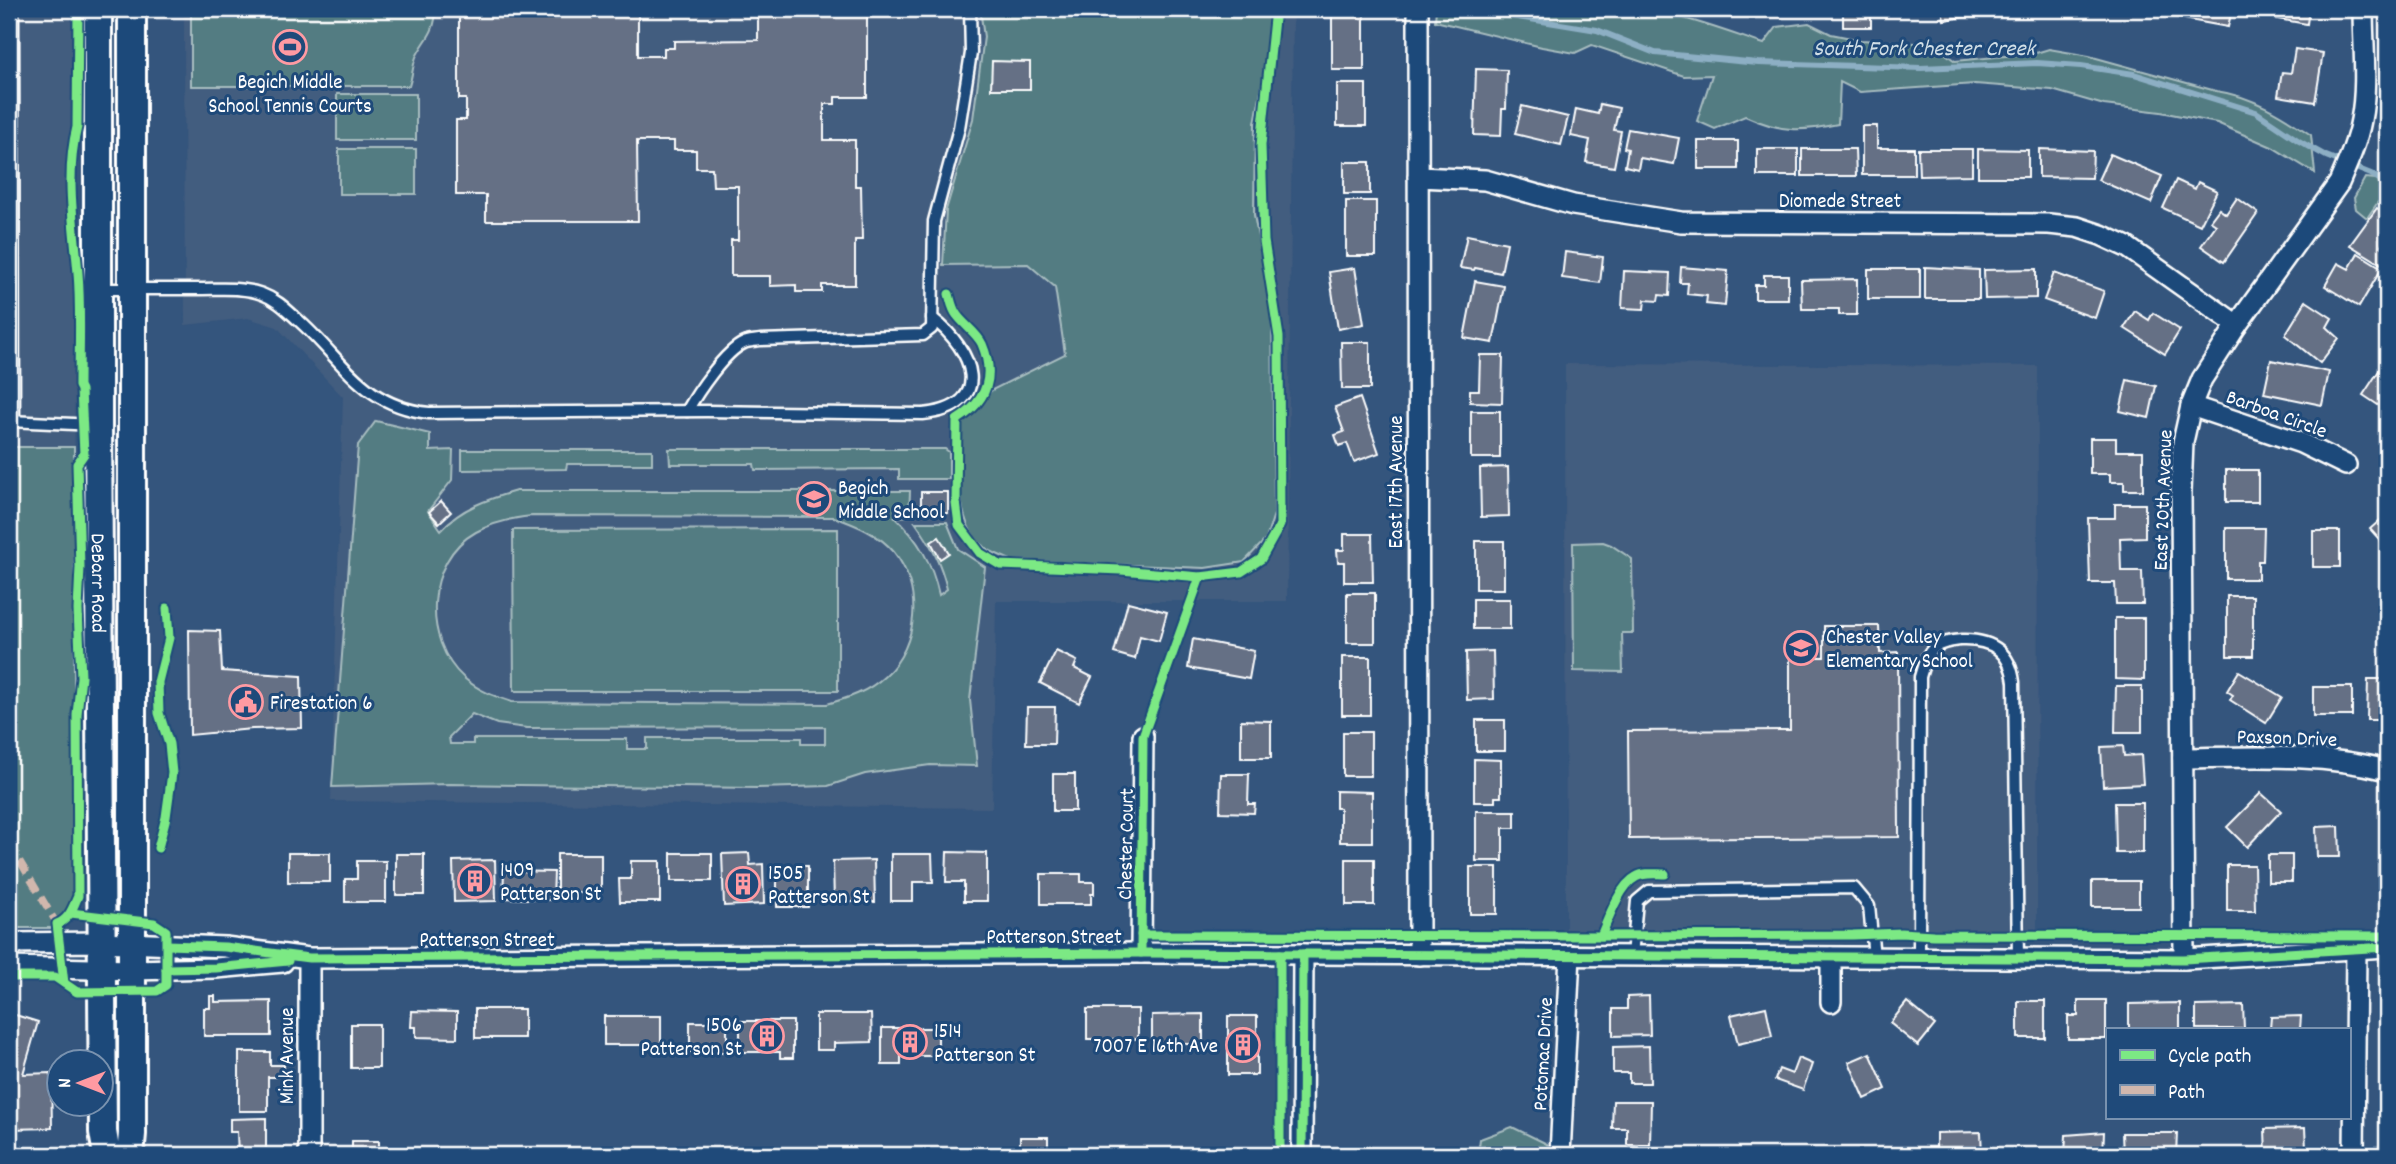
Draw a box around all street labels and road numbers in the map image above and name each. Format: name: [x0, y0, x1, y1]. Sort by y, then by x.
street label: Diomede Street: [1779, 188, 1902, 218]
street label: Barboa Circle: [2221, 384, 2331, 448]
street label: East 17th Avenue: [1383, 415, 1413, 549]
street label: East 20th Avenue: [2148, 429, 2182, 571]
street label: DeBarr Road: [81, 533, 111, 633]
street label: Paxson Drive: [2236, 723, 2338, 757]
street label: Chester Court: [1112, 788, 1144, 900]
street label: Patterson Street: [986, 924, 1122, 954]
street label: Patterson Street: [419, 927, 555, 957]
street label: Potomac Drive: [1527, 996, 1563, 1112]
street label: Mink Avenue: [274, 1008, 304, 1104]

